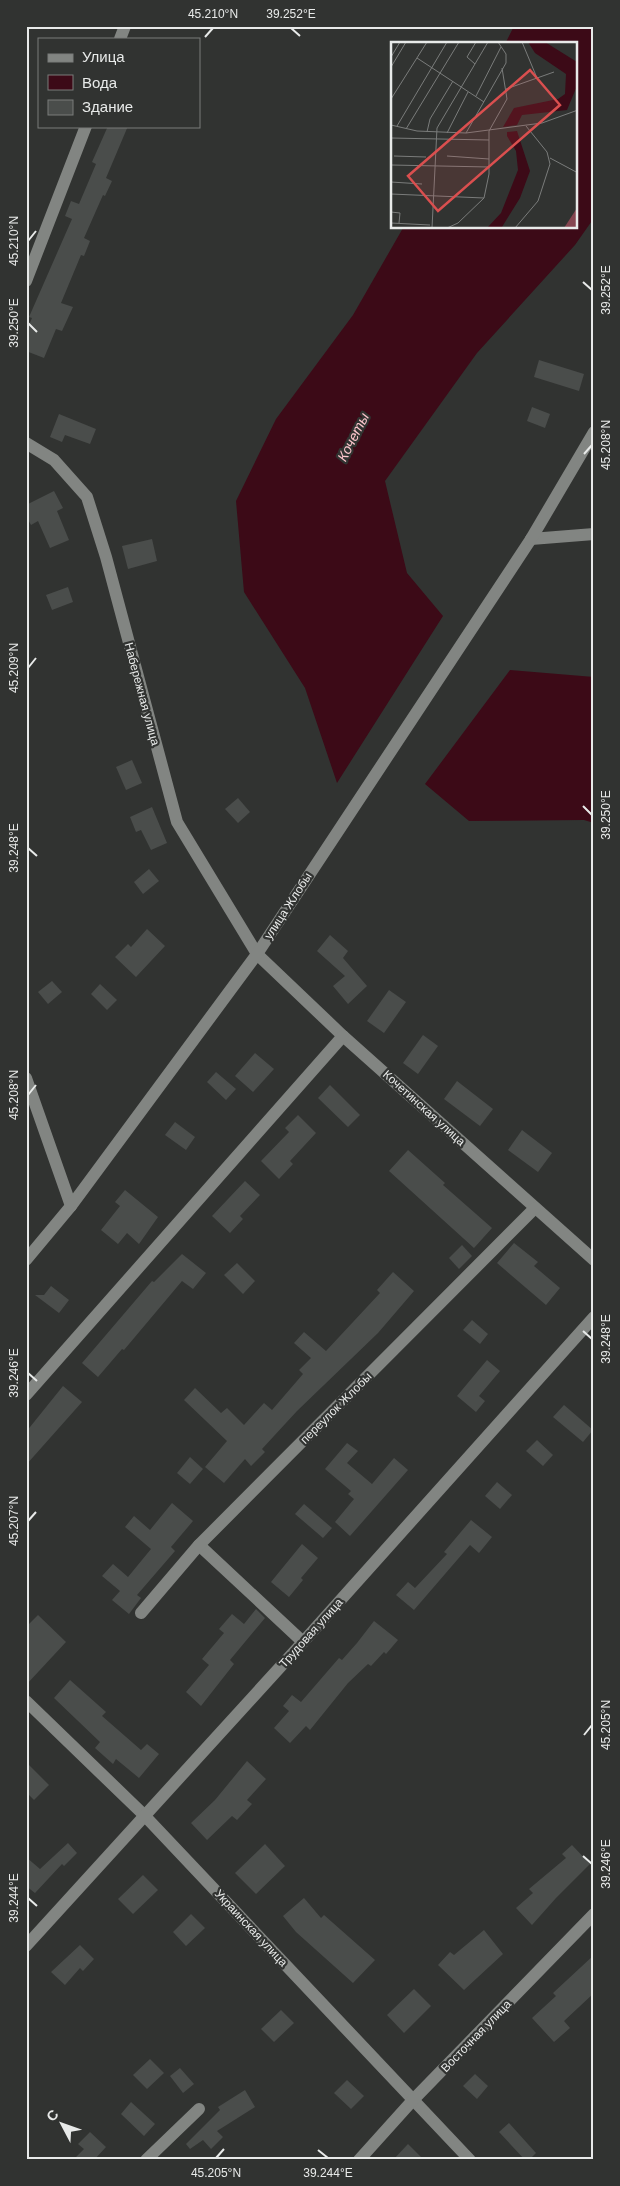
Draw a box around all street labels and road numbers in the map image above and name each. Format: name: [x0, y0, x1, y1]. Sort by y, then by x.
street label: Набережная улица: [122, 641, 163, 747]
street label: улица Жлобы: [261, 870, 315, 942]
street label: Кочетинская улица: [380, 1067, 468, 1149]
street label: переулок Жлобы: [297, 1369, 375, 1447]
street label: Трудовая улица: [276, 1595, 346, 1670]
street label: Украинская улица: [212, 1887, 290, 1970]
street label: Восточная улица: [438, 1997, 514, 2075]

